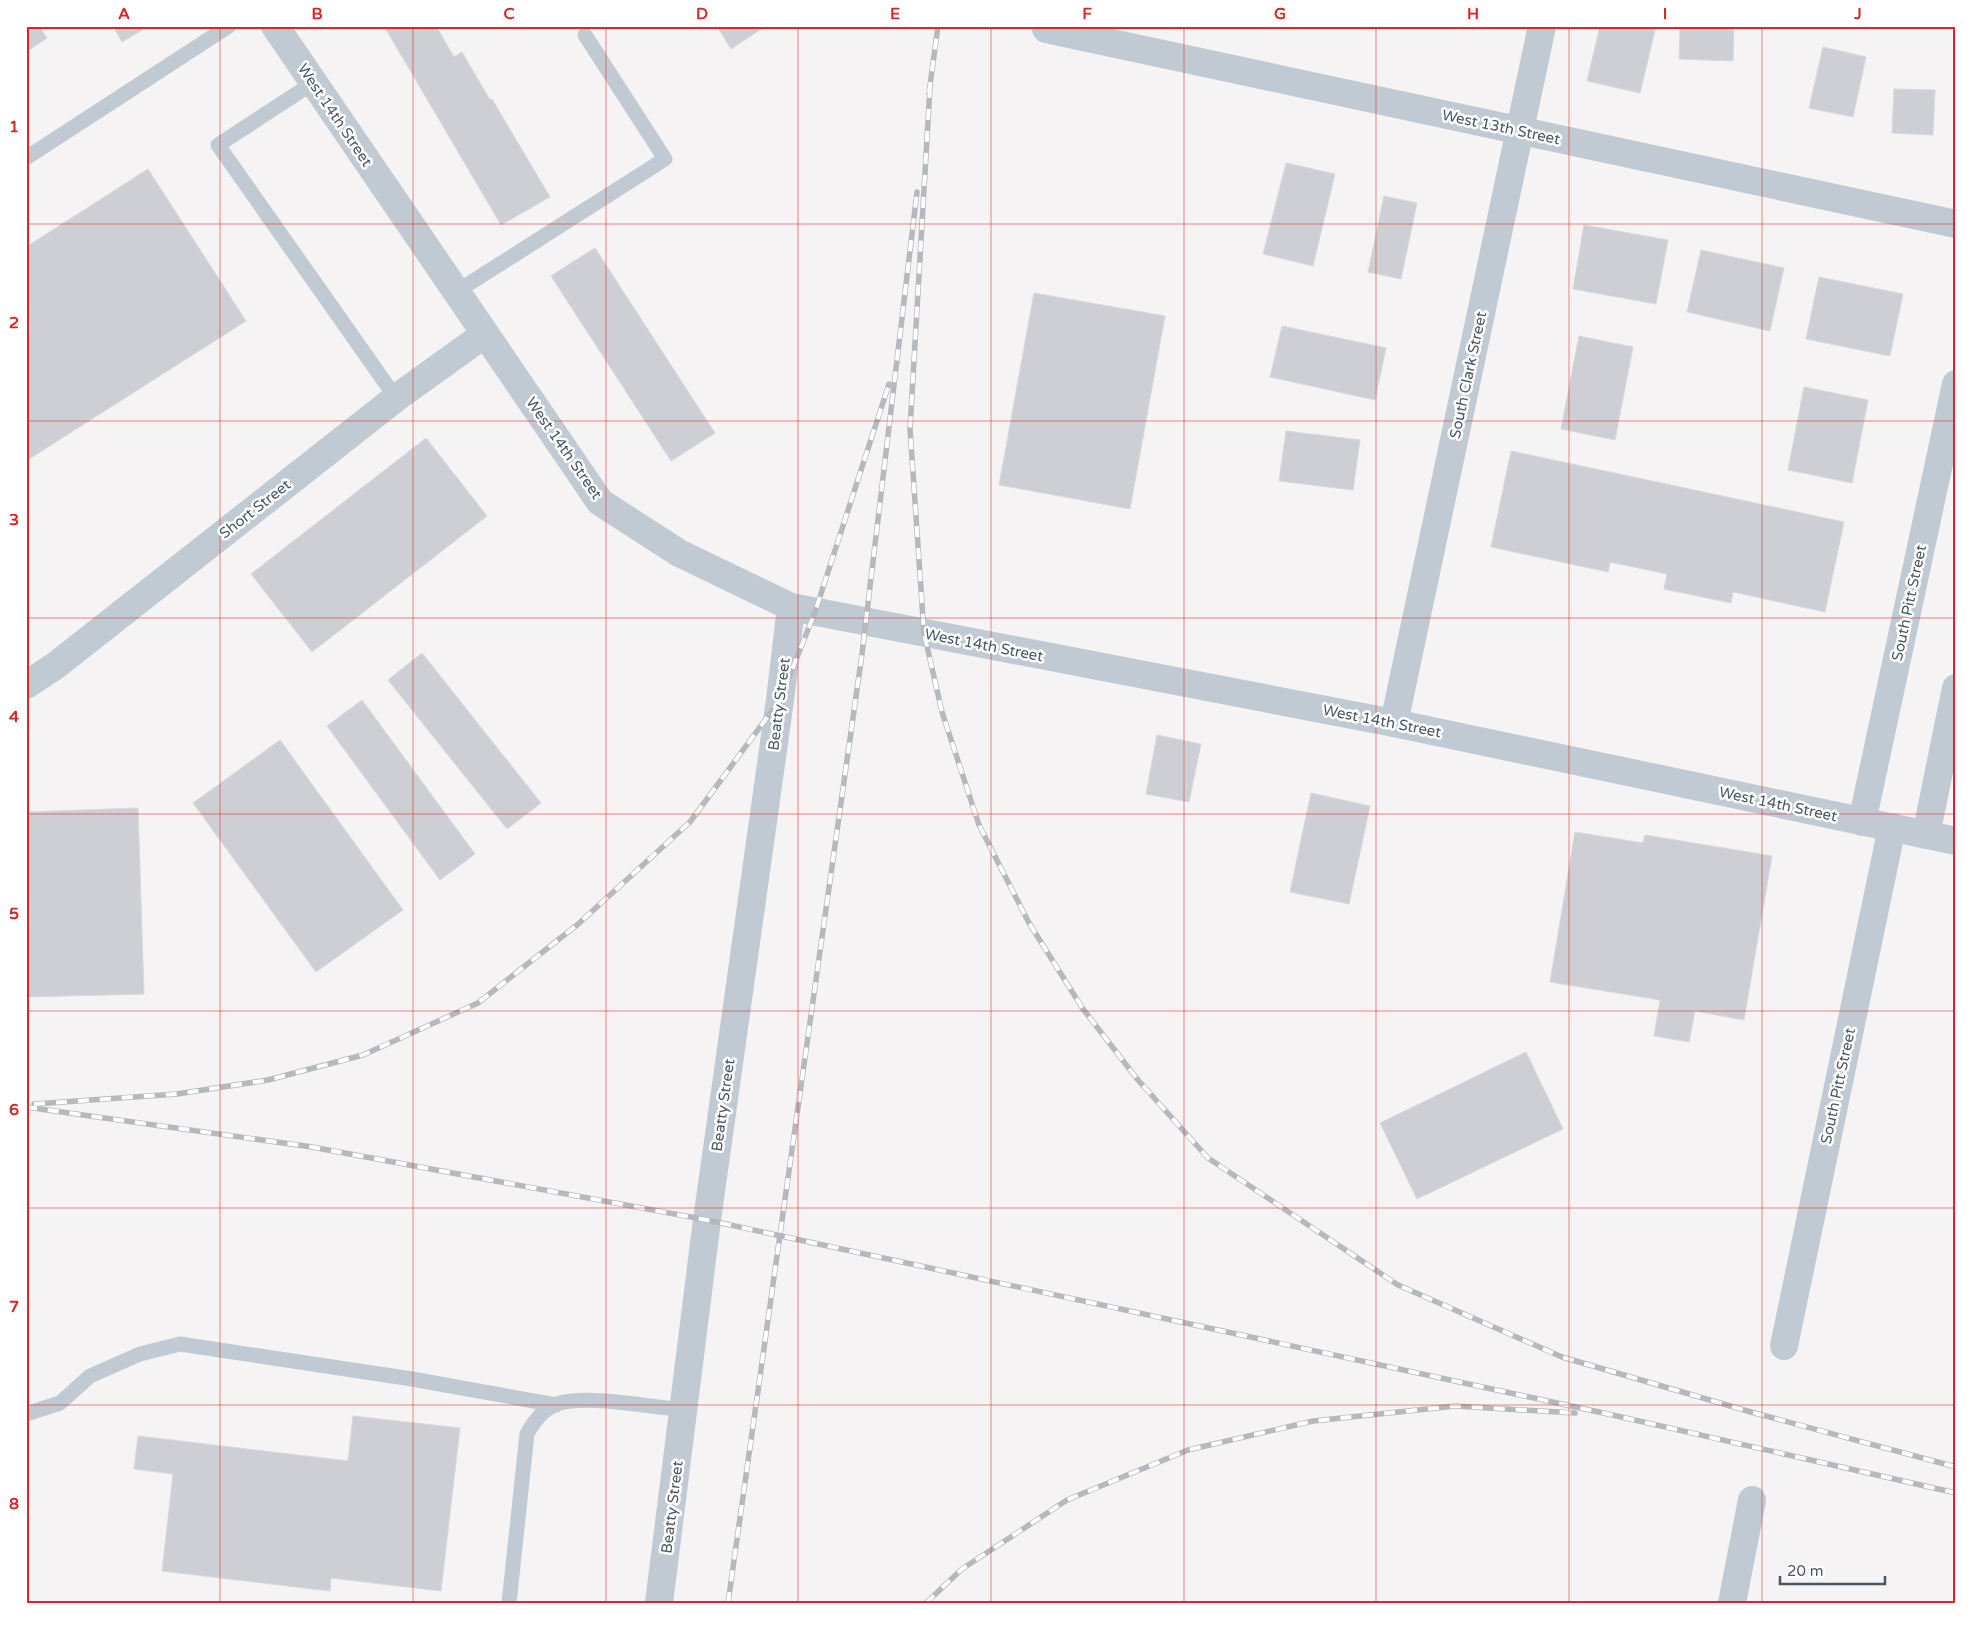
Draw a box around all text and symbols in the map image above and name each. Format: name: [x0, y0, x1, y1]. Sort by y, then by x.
text: A: [118, 4, 130, 24]
text: B: [311, 4, 323, 24]
text: C: [503, 4, 515, 24]
text: D: [696, 4, 708, 24]
text: E: [890, 4, 900, 24]
text: F: [1082, 4, 1092, 24]
text: G: [1274, 4, 1286, 24]
text: H: [1467, 4, 1479, 24]
text: I: [1663, 4, 1667, 24]
text: J: [1853, 4, 1862, 24]
street label: West 14th Street: [294, 60, 376, 170]
street label: West 13th Street: [1440, 106, 1562, 148]
text: 1: [9, 117, 19, 137]
street label: South Clark Street: [1446, 310, 1490, 440]
text: 2: [9, 313, 19, 333]
street label: West 14th Street: [522, 394, 606, 503]
street label: Short Street: [216, 475, 294, 542]
text: 3: [9, 510, 19, 530]
street label: South Pitt Street: [1888, 543, 1930, 663]
street label: West 14th Street: [923, 625, 1045, 665]
street label: Beatty Street: [764, 656, 794, 751]
street label: West 14th Street: [1321, 701, 1443, 741]
text: 4: [9, 707, 19, 727]
street label: West 14th Street: [1717, 783, 1839, 825]
text: 5: [9, 904, 19, 924]
street label: South Pitt Street: [1817, 1026, 1859, 1146]
street label: Beatty Street: [708, 1057, 738, 1152]
text: 6: [9, 1100, 19, 1120]
text: 7: [9, 1297, 19, 1317]
street label: Beatty Street: [657, 1459, 687, 1554]
text: 8: [9, 1494, 19, 1514]
scale bar: [1780, 1554, 1884, 1586]
text: 20 m: [1787, 1562, 1824, 1580]

